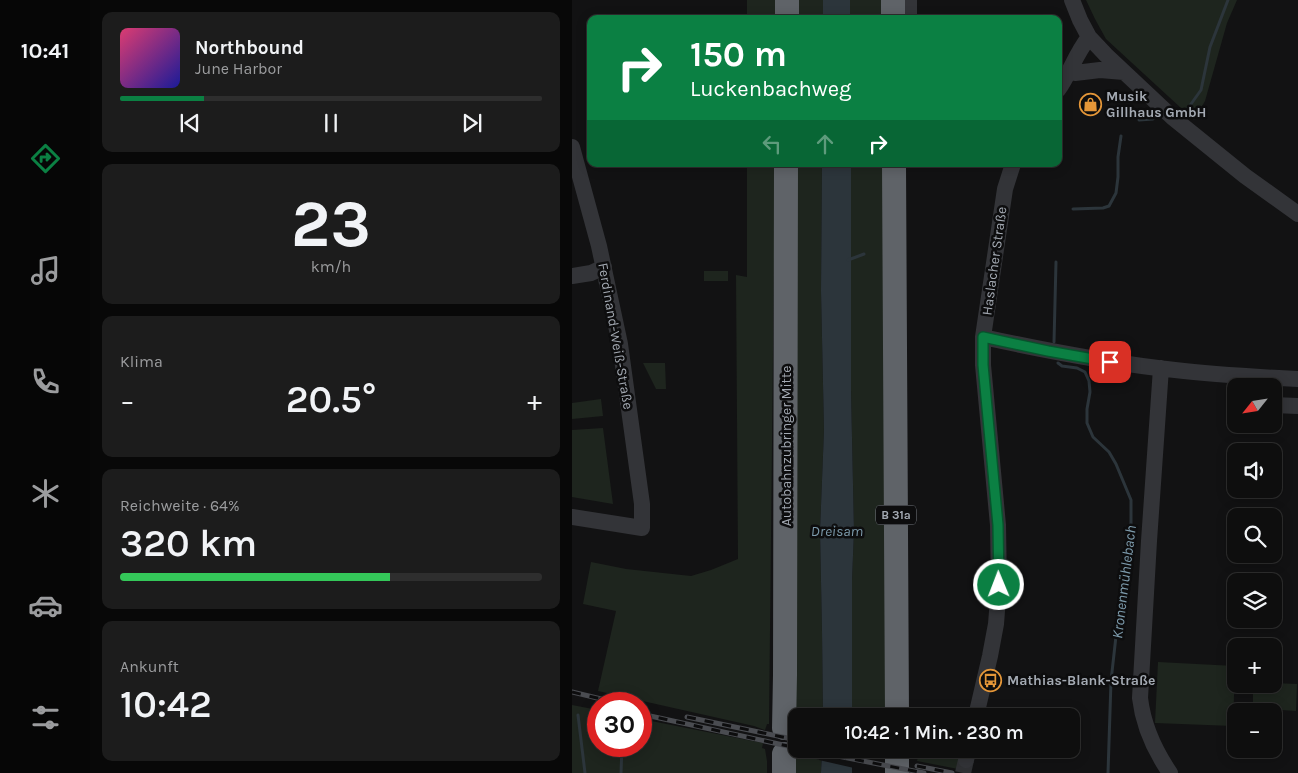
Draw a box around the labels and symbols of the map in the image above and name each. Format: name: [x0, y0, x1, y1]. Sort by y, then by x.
place label: Musik Gillhaus GmbH: [1106, 88, 1206, 121]
shop icon: Musik Gillhaus GmbH: [1078, 92, 1102, 116]
street label: Haslacher Straße: [978, 206, 1011, 317]
street label: Ferdinand-Weiß-Straße: [594, 261, 637, 411]
pin: [1089, 341, 1131, 383]
street label: Autobahnzubringer Mitte: [778, 366, 795, 526]
north arrow: [1227, 378, 1282, 432]
road number: B 31a: [876, 506, 916, 524]
water label: Dreisam: [811, 522, 863, 540]
water label: Kronenmühlebach: [1108, 524, 1140, 640]
position arrow: [972, 558, 1024, 610]
bus stop icon: Mathias-Blank-Straße: [979, 668, 1003, 692]
place label: Mathias-Blank-Straße: [1007, 672, 1155, 689]
speed limit sign: 30: [587, 692, 652, 757]

